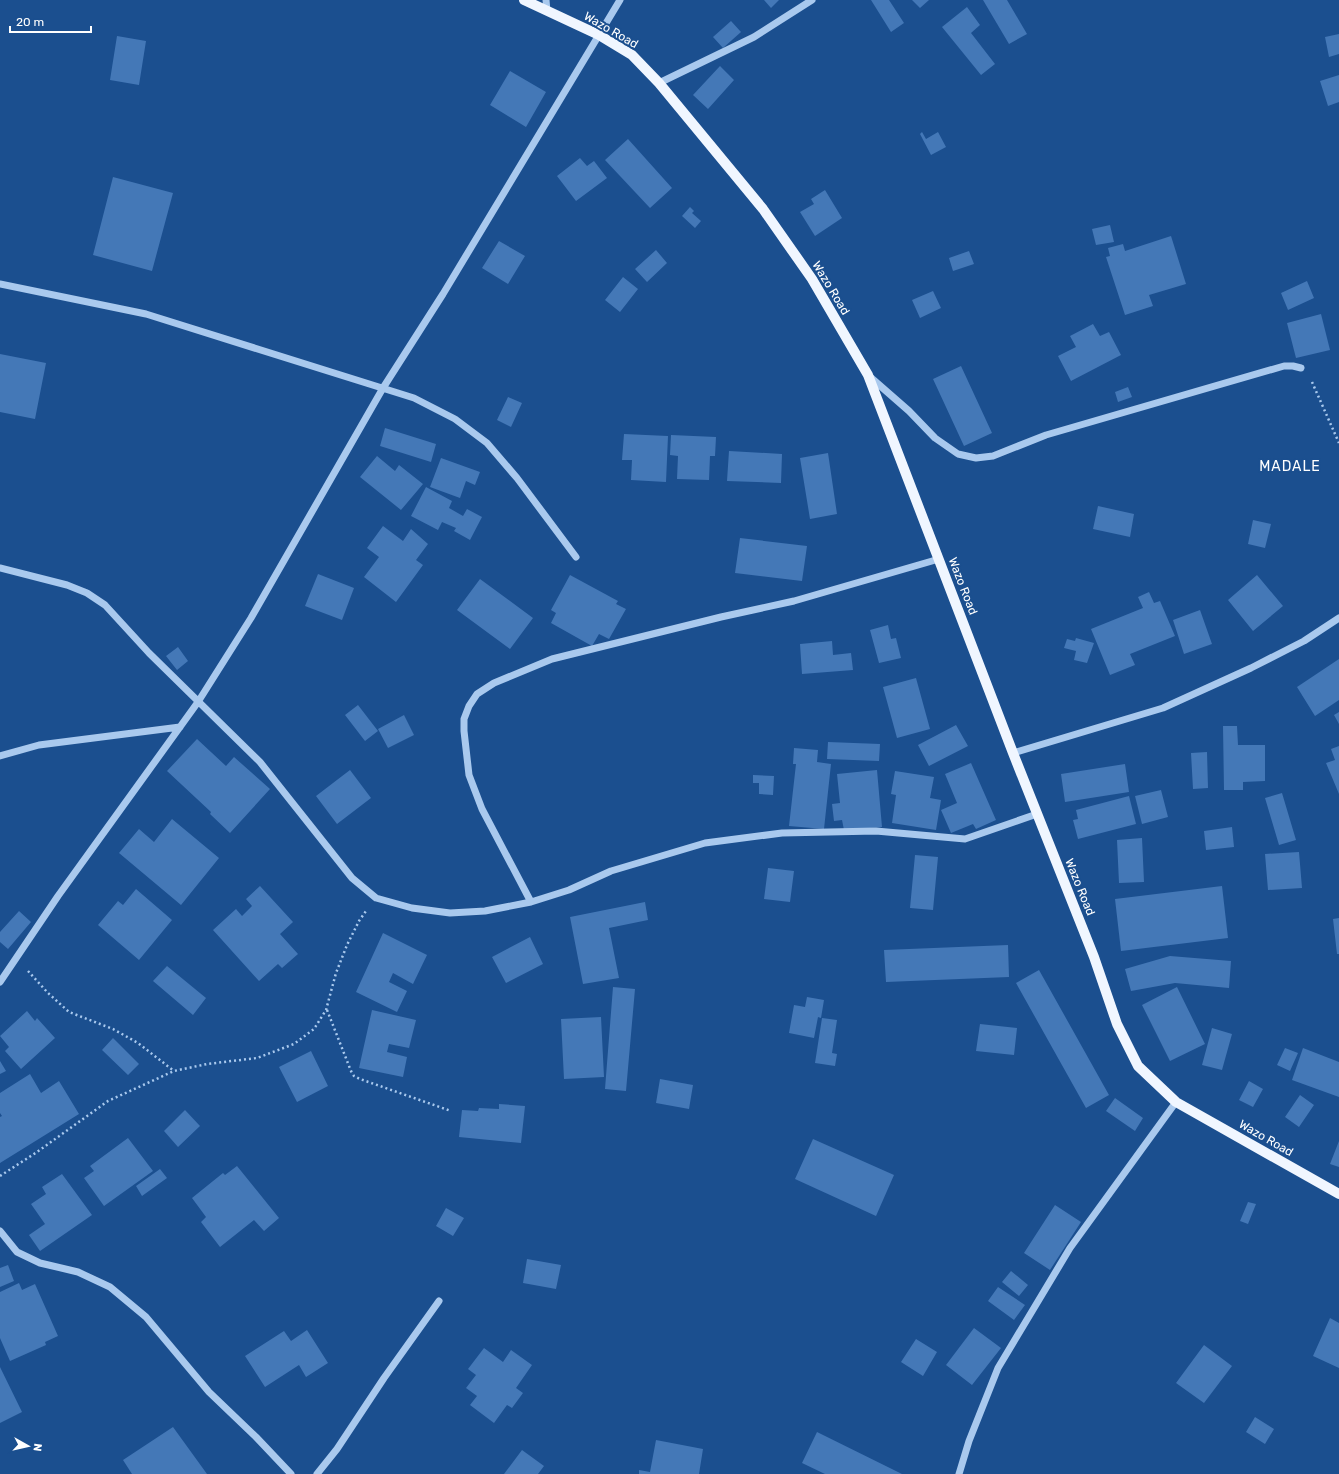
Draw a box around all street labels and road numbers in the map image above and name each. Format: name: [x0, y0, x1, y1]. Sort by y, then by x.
street label: Wazo Road: [581, 9, 641, 51]
street label: Wazo Road: [809, 259, 853, 317]
street label: Wazo Road: [946, 555, 980, 617]
street label: Wazo Road: [1062, 856, 1098, 918]
street label: Wazo Road: [1236, 1117, 1296, 1159]

